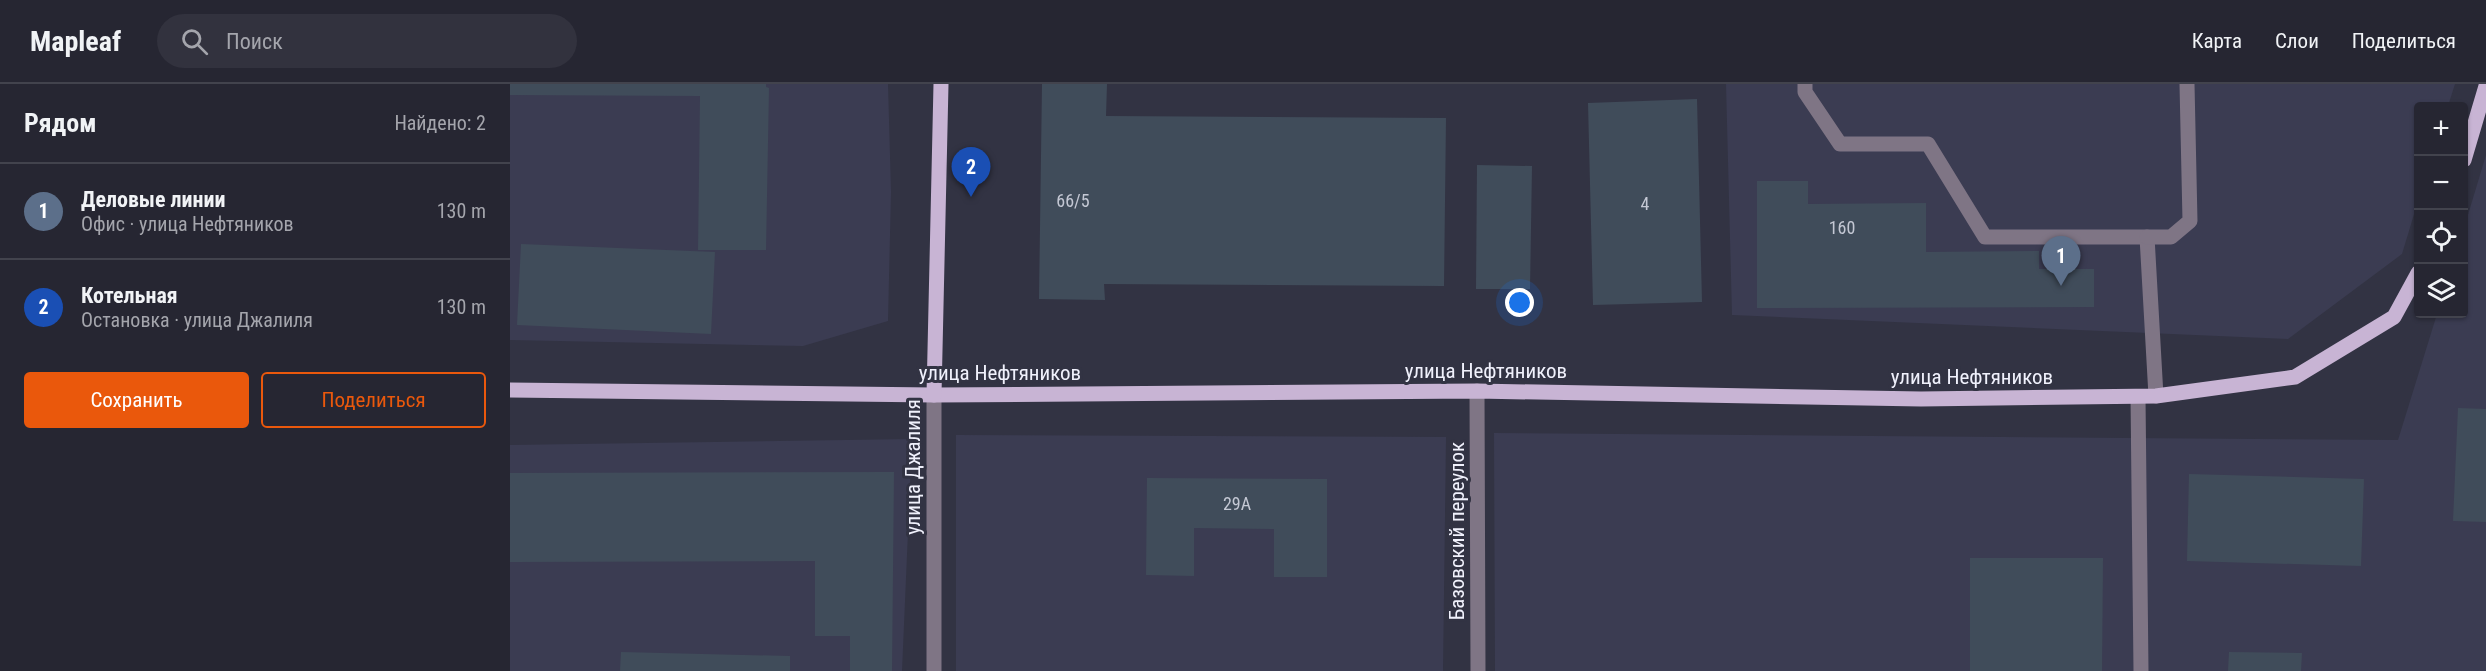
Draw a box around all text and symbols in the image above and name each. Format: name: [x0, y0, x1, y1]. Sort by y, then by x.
search box: [157, 14, 577, 68]
text: Mapleaf: [30, 25, 121, 58]
icon: search: [178, 25, 211, 58]
text: Поиск: [226, 29, 283, 54]
text: Карта: [2192, 29, 2242, 53]
text: Слои: [2275, 29, 2319, 53]
text: Поделиться: [2352, 29, 2456, 53]
map controls: [2414, 102, 2468, 318]
button: +: [2414, 102, 2468, 156]
text: Рядом: [24, 108, 96, 138]
text: Найдено: 2: [394, 111, 486, 135]
pin: 2: [952, 147, 990, 197]
button: −: [2414, 156, 2468, 210]
text: Деловые линии: [81, 187, 226, 212]
house number: 66/5: [1056, 190, 1090, 211]
house number: 4: [1641, 193, 1650, 214]
text: 1: [38, 199, 49, 223]
text: 130 m: [437, 199, 486, 223]
button: locate: [2414, 210, 2468, 264]
text: Офис · улица Нефтяников: [81, 212, 294, 236]
house number: 160: [1829, 217, 1855, 238]
pin: 1: [2042, 236, 2080, 286]
button: layers: [2414, 264, 2468, 318]
text: Котельная: [81, 283, 178, 308]
your location: [1505, 288, 1534, 317]
text: 2: [38, 295, 49, 319]
text: 130 m: [437, 295, 486, 319]
text: Остановка · улица Джалиля: [81, 308, 313, 332]
street label: улица Нефтяников: [1405, 359, 1567, 383]
street label: улица Нефтяников: [919, 361, 1081, 385]
street label: улица Нефтяников: [1891, 365, 2053, 389]
button: Сохранить: [24, 372, 249, 428]
button: Поделиться: [261, 372, 486, 428]
street label: улица Джалиля: [901, 399, 925, 535]
street label: Базовский переулок: [1445, 442, 1469, 620]
house number: 29А: [1223, 493, 1252, 514]

